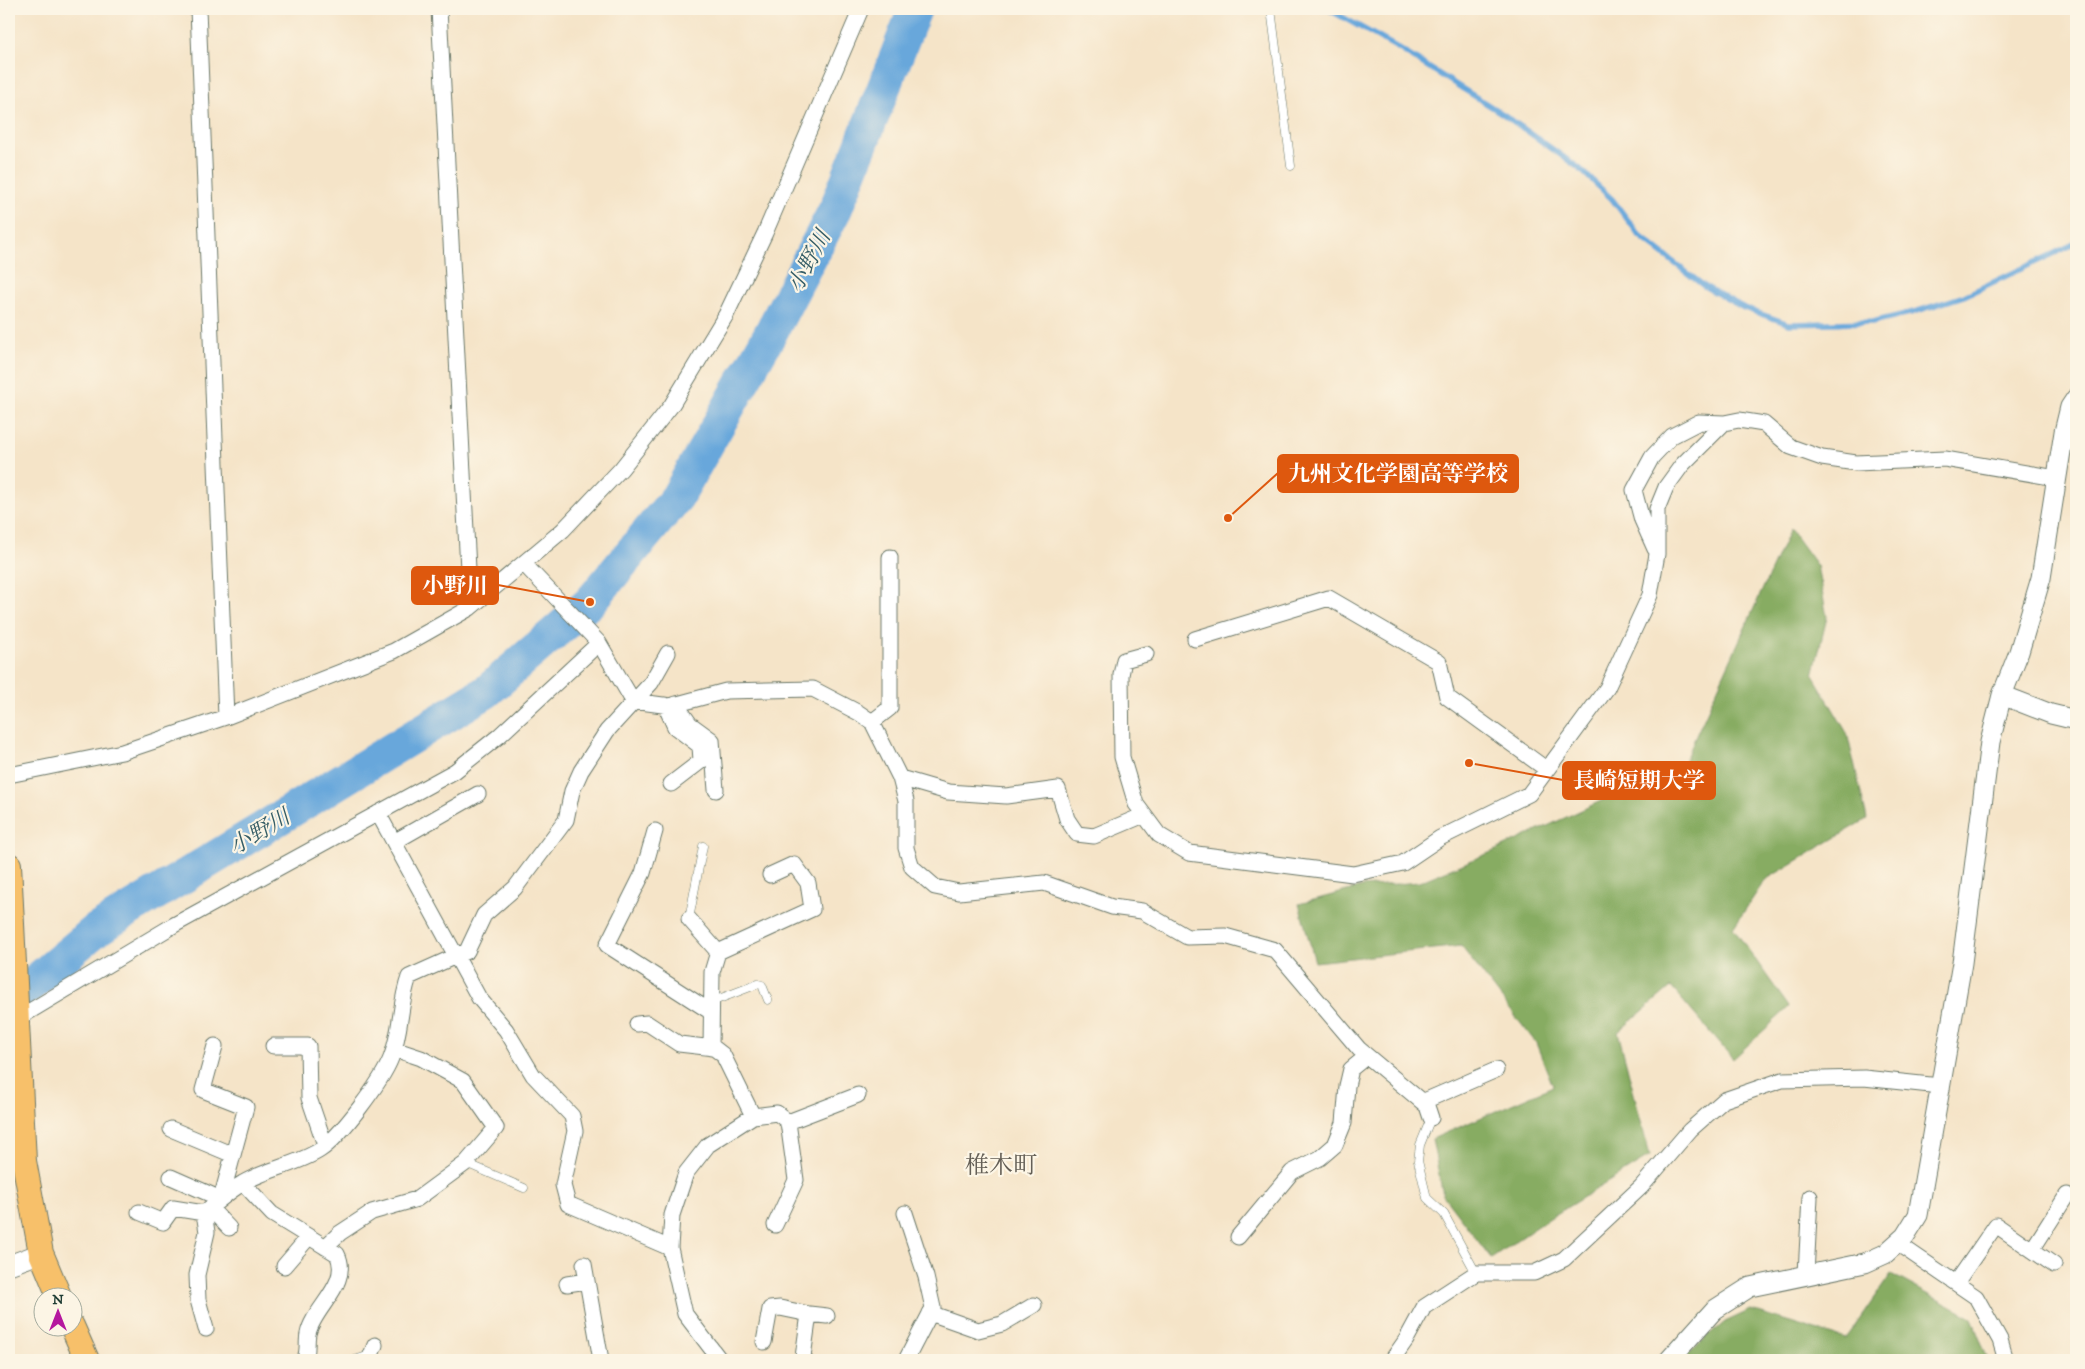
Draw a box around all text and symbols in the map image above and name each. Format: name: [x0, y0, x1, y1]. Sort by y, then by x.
water label: 小野川: [782, 224, 838, 297]
callout: 九州文化学園高等学校: [1278, 455, 1518, 492]
text: 九州文化学園高等学校: [1288, 461, 1508, 488]
callout: 小野川: [412, 567, 498, 604]
text: 小野川: [422, 573, 488, 600]
callout: 長崎短期大学: [1563, 762, 1715, 799]
text: 長崎短期大学: [1573, 768, 1705, 795]
water label: 小野川: [225, 803, 297, 861]
district label: 椎木町: [965, 1151, 1037, 1181]
north arrow: [32, 1286, 82, 1336]
text: N: [52, 1291, 64, 1309]

